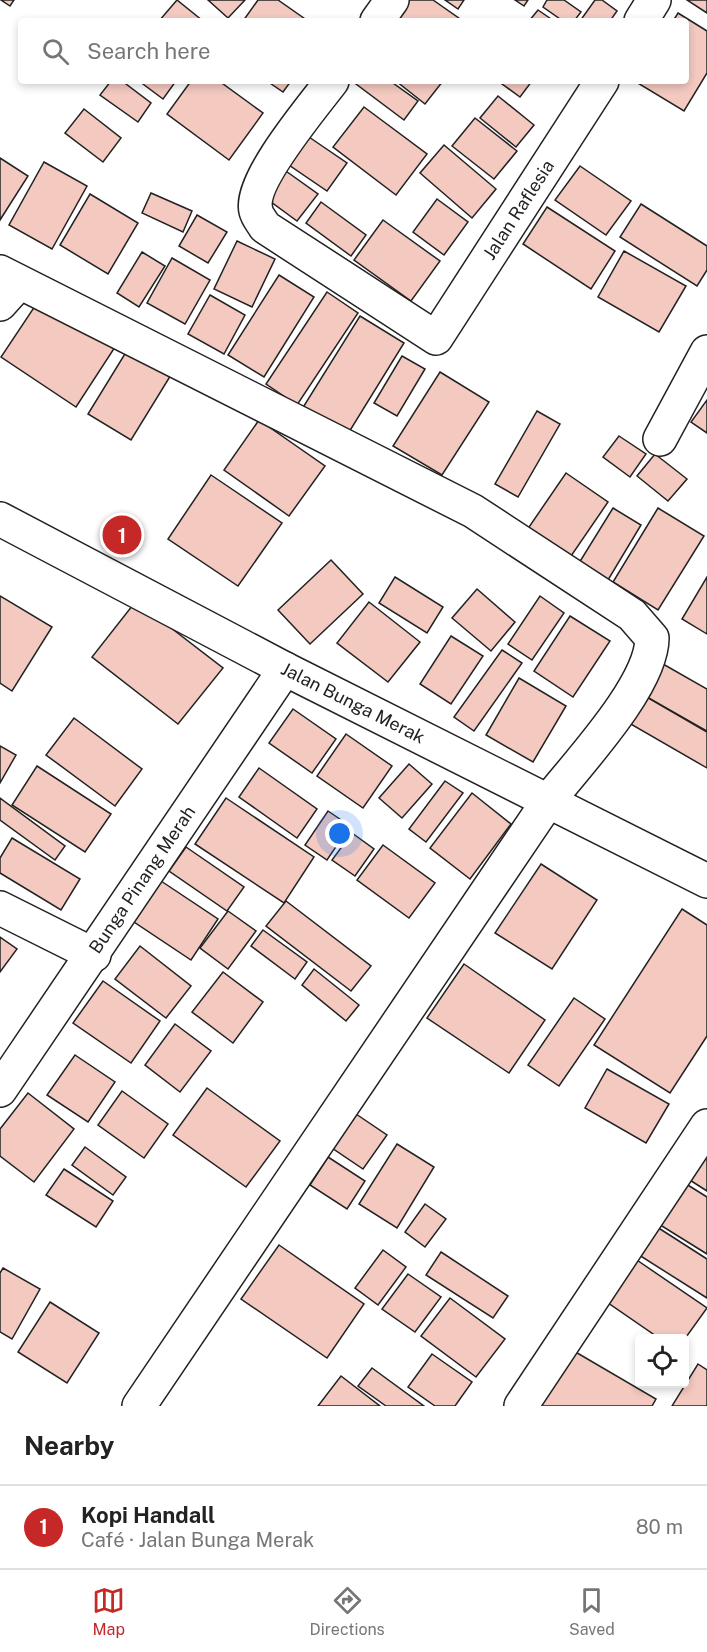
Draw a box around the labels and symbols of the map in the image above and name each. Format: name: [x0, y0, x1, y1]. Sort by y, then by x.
street label: Jalan Raflesia: [478, 156, 558, 263]
pin: 1: [102, 512, 142, 558]
street label: Jalan Bunga Merak: [278, 658, 428, 748]
street label: Bunga Pinang Merah: [85, 802, 199, 957]
your location: [325, 819, 354, 848]

